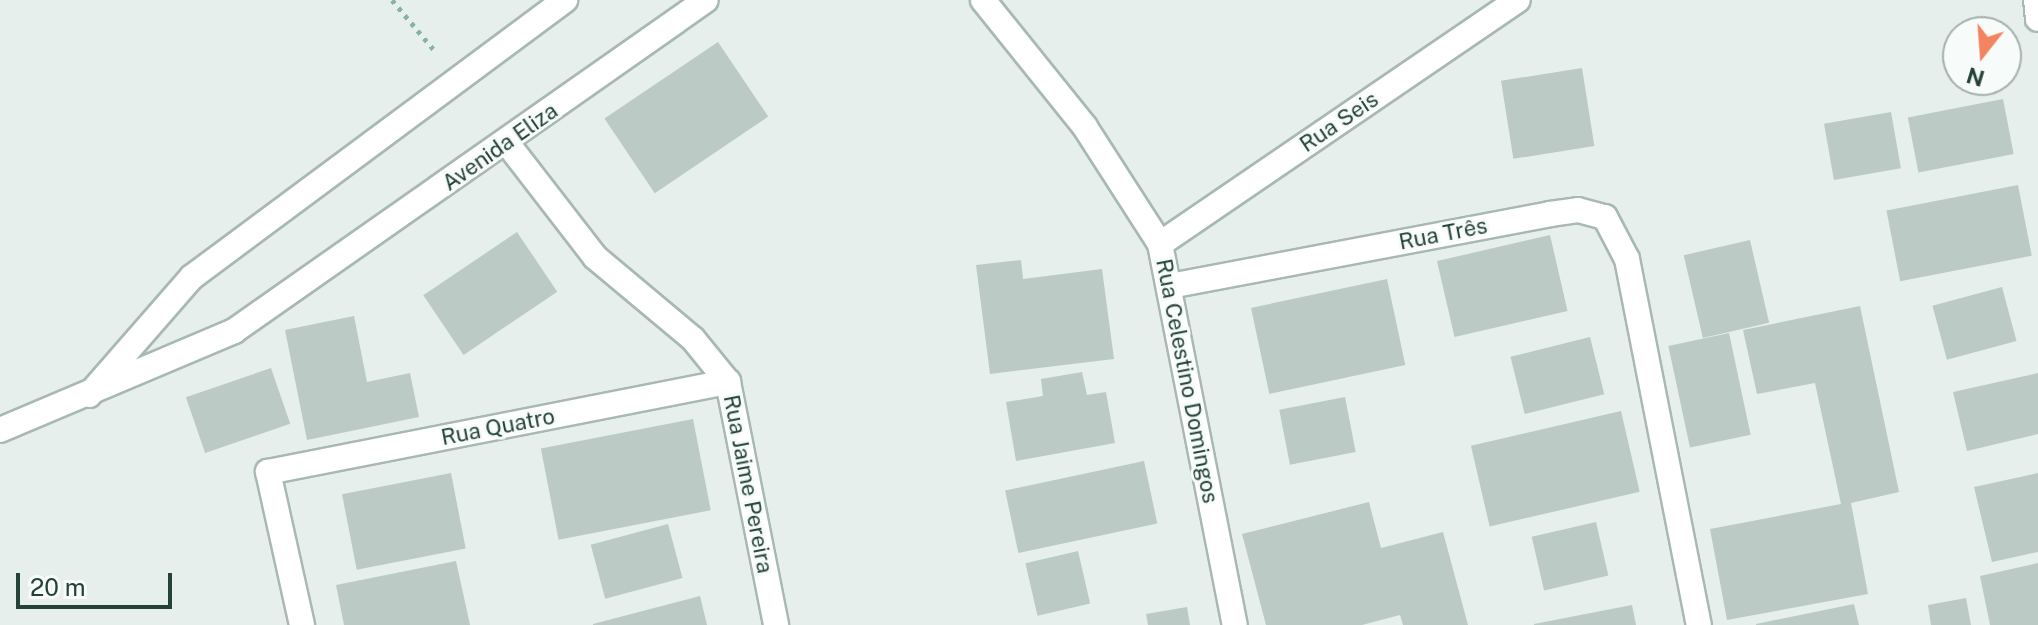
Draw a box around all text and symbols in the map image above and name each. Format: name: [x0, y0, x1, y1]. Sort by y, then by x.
north arrow: [1942, 16, 2022, 96]
text: N: [1964, 62, 1988, 92]
street label: Rua Seis: [1295, 86, 1383, 158]
street label: Avenida Eliza: [437, 98, 563, 196]
street label: Rua Três: [1397, 213, 1489, 255]
street label: Rua Celestino Domingos: [1150, 257, 1224, 505]
street label: Rua Jaime Pereira: [718, 393, 778, 575]
street label: Rua Quatro: [439, 403, 557, 451]
scale bar: [20, 557, 176, 607]
text: 20 m: [30, 573, 86, 601]

